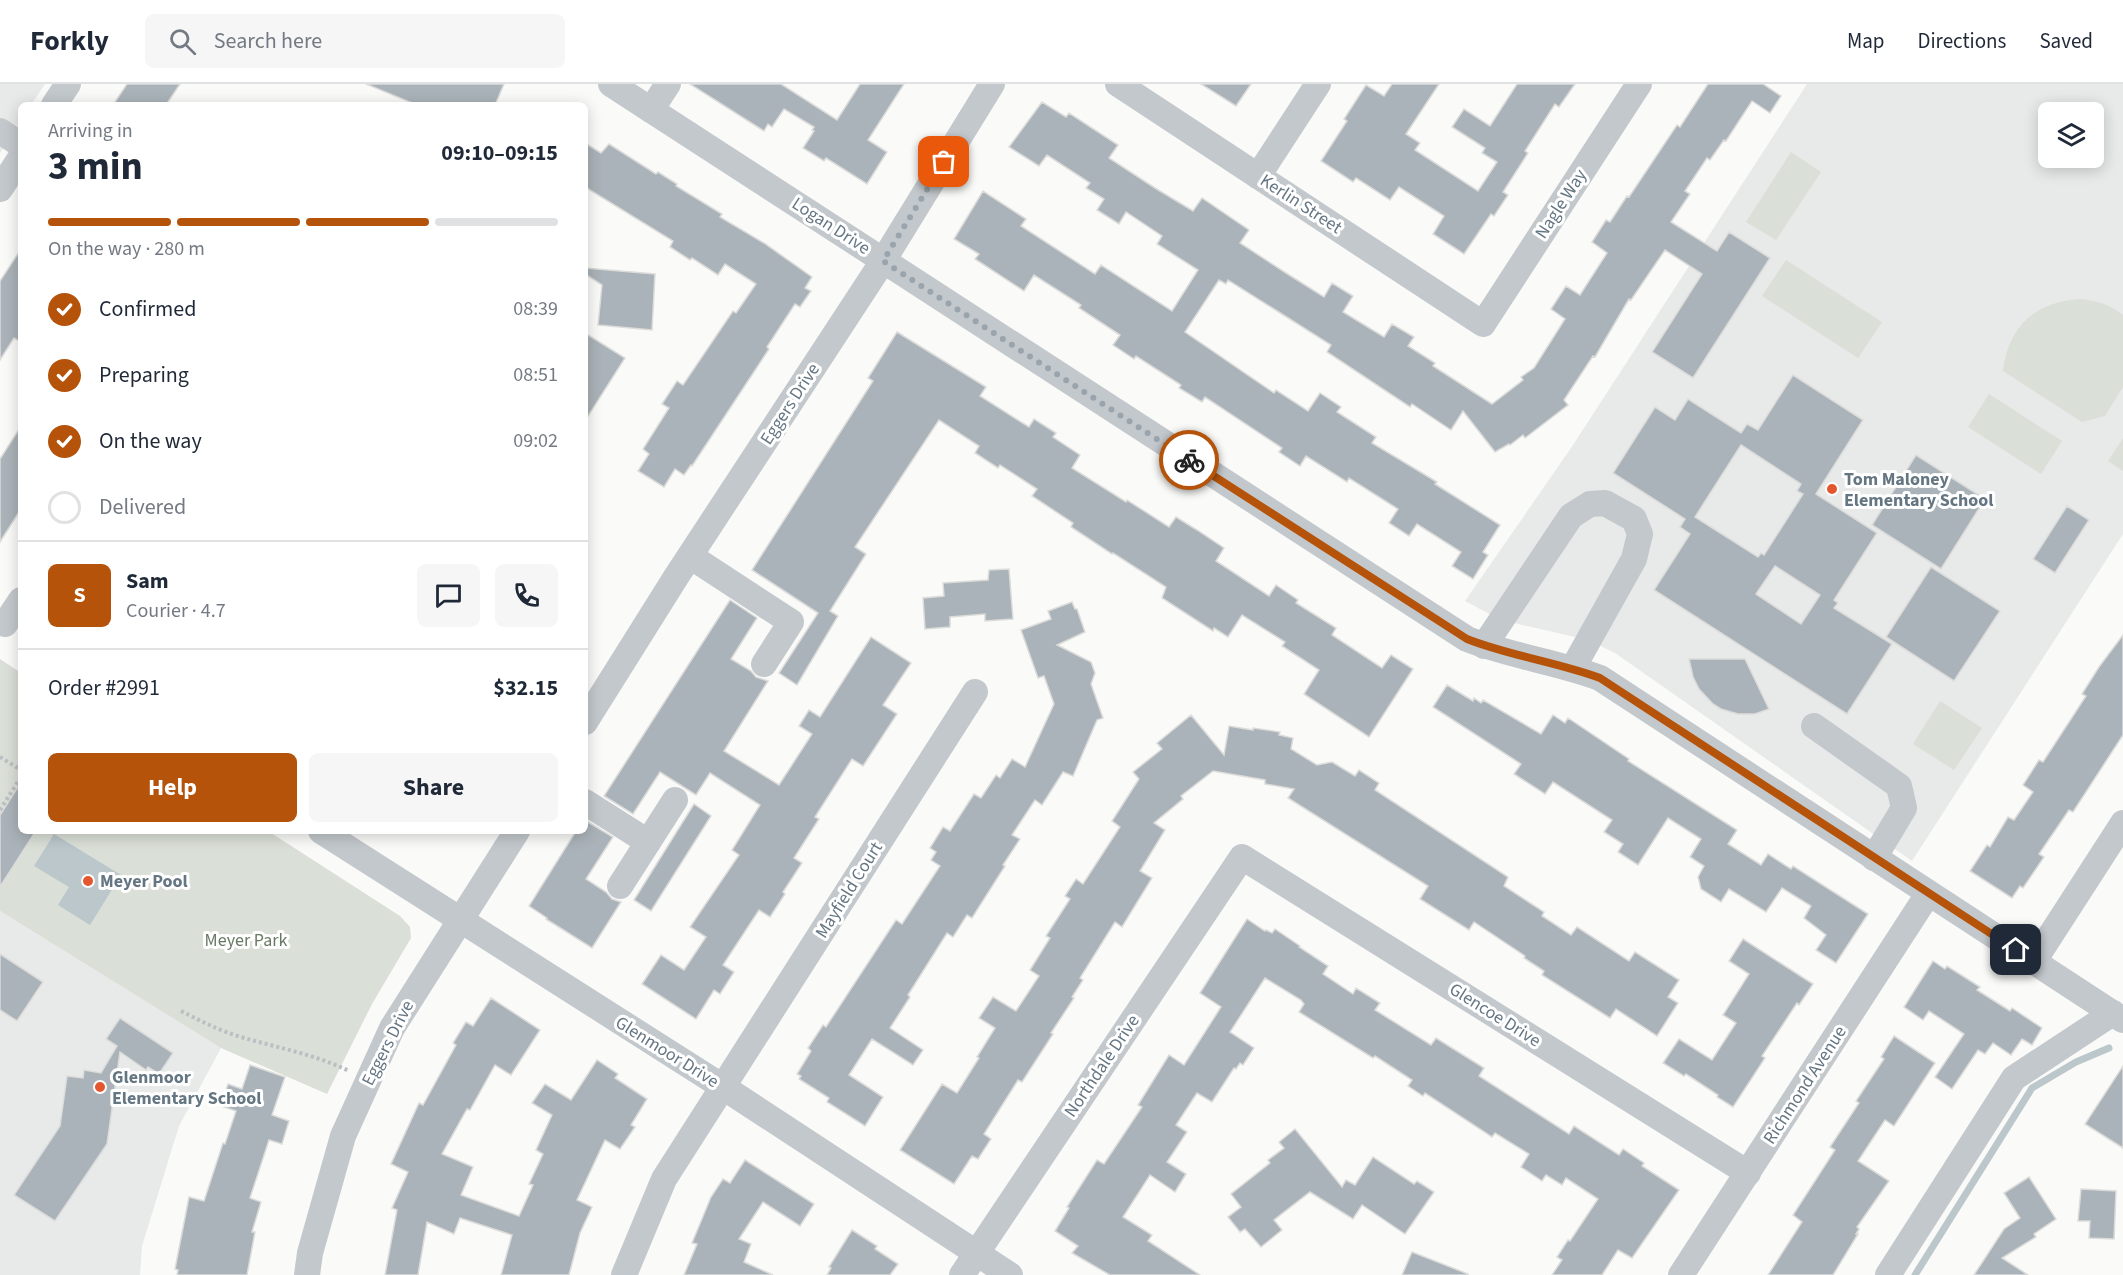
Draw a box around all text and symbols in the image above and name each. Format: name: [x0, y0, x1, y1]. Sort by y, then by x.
search box: [145, 14, 565, 68]
text: Forkly: [30, 21, 109, 61]
icon: search: [166, 25, 199, 58]
text: Search here: [214, 25, 322, 57]
text: Map: [1847, 26, 1885, 56]
text: Directions: [1918, 26, 2006, 56]
text: Saved: [2039, 26, 2093, 56]
map controls: [2038, 102, 2104, 168]
button: layers: [2038, 102, 2104, 168]
text: Arriving in: [48, 117, 133, 145]
pin: [918, 136, 969, 187]
text: 09:10–09:15: [441, 137, 558, 169]
text: 3 min: [48, 139, 143, 195]
icon: bag: [927, 145, 960, 178]
street label: Nagle Way: [1529, 164, 1593, 244]
street label: Kerlin Street: [1255, 168, 1347, 240]
street label: Logan Drive: [787, 191, 875, 261]
text: On the way · 280 m: [48, 235, 205, 263]
icon: check: [48, 293, 81, 326]
text: Confirmed: [99, 293, 196, 325]
text: 08:39: [513, 295, 558, 323]
street label: Eggers Drive: [754, 358, 826, 450]
icon: check: [48, 359, 81, 392]
text: Preparing: [99, 359, 189, 391]
text: 08:51: [513, 361, 558, 389]
icon: check: [48, 425, 81, 458]
text: On the way: [99, 425, 202, 457]
text: 09:02: [513, 427, 558, 455]
courier: [1159, 430, 1219, 490]
icon: bike: [1173, 444, 1206, 477]
place label: Tom Maloney Elementary School: [1844, 467, 1994, 513]
marker: Tom Maloney Elementary School: [1825, 482, 1839, 496]
text: Delivered: [99, 491, 186, 523]
button: chat: [417, 564, 480, 627]
button: phone: [495, 564, 558, 627]
text: Sam: [126, 565, 169, 597]
text: S: [73, 579, 86, 611]
text: Courier · 4.7: [126, 597, 226, 625]
text: Order #2991: [48, 672, 160, 704]
text: $32.15: [493, 672, 558, 704]
button: Help: [48, 753, 297, 822]
button: Share: [309, 753, 558, 822]
street label: Mayfield Court: [809, 837, 889, 943]
place label: Meyer Pool: [100, 869, 188, 894]
marker: Meyer Pool: [81, 874, 95, 888]
pin: [1990, 924, 2041, 975]
park label: Meyer Park: [205, 928, 288, 953]
icon: home: [1999, 933, 2032, 966]
street label: Glencoe Drive: [1444, 977, 1546, 1053]
street label: Eggers Drive: [356, 996, 420, 1090]
street label: Glenmoor Drive: [610, 1010, 724, 1094]
street label: Northdale Drive: [1058, 1010, 1146, 1122]
street label: Richmond Avenue: [1757, 1021, 1853, 1149]
place label: Glenmoor Elementary School: [112, 1065, 262, 1111]
marker: Glenmoor Elementary School: [93, 1080, 107, 1094]

